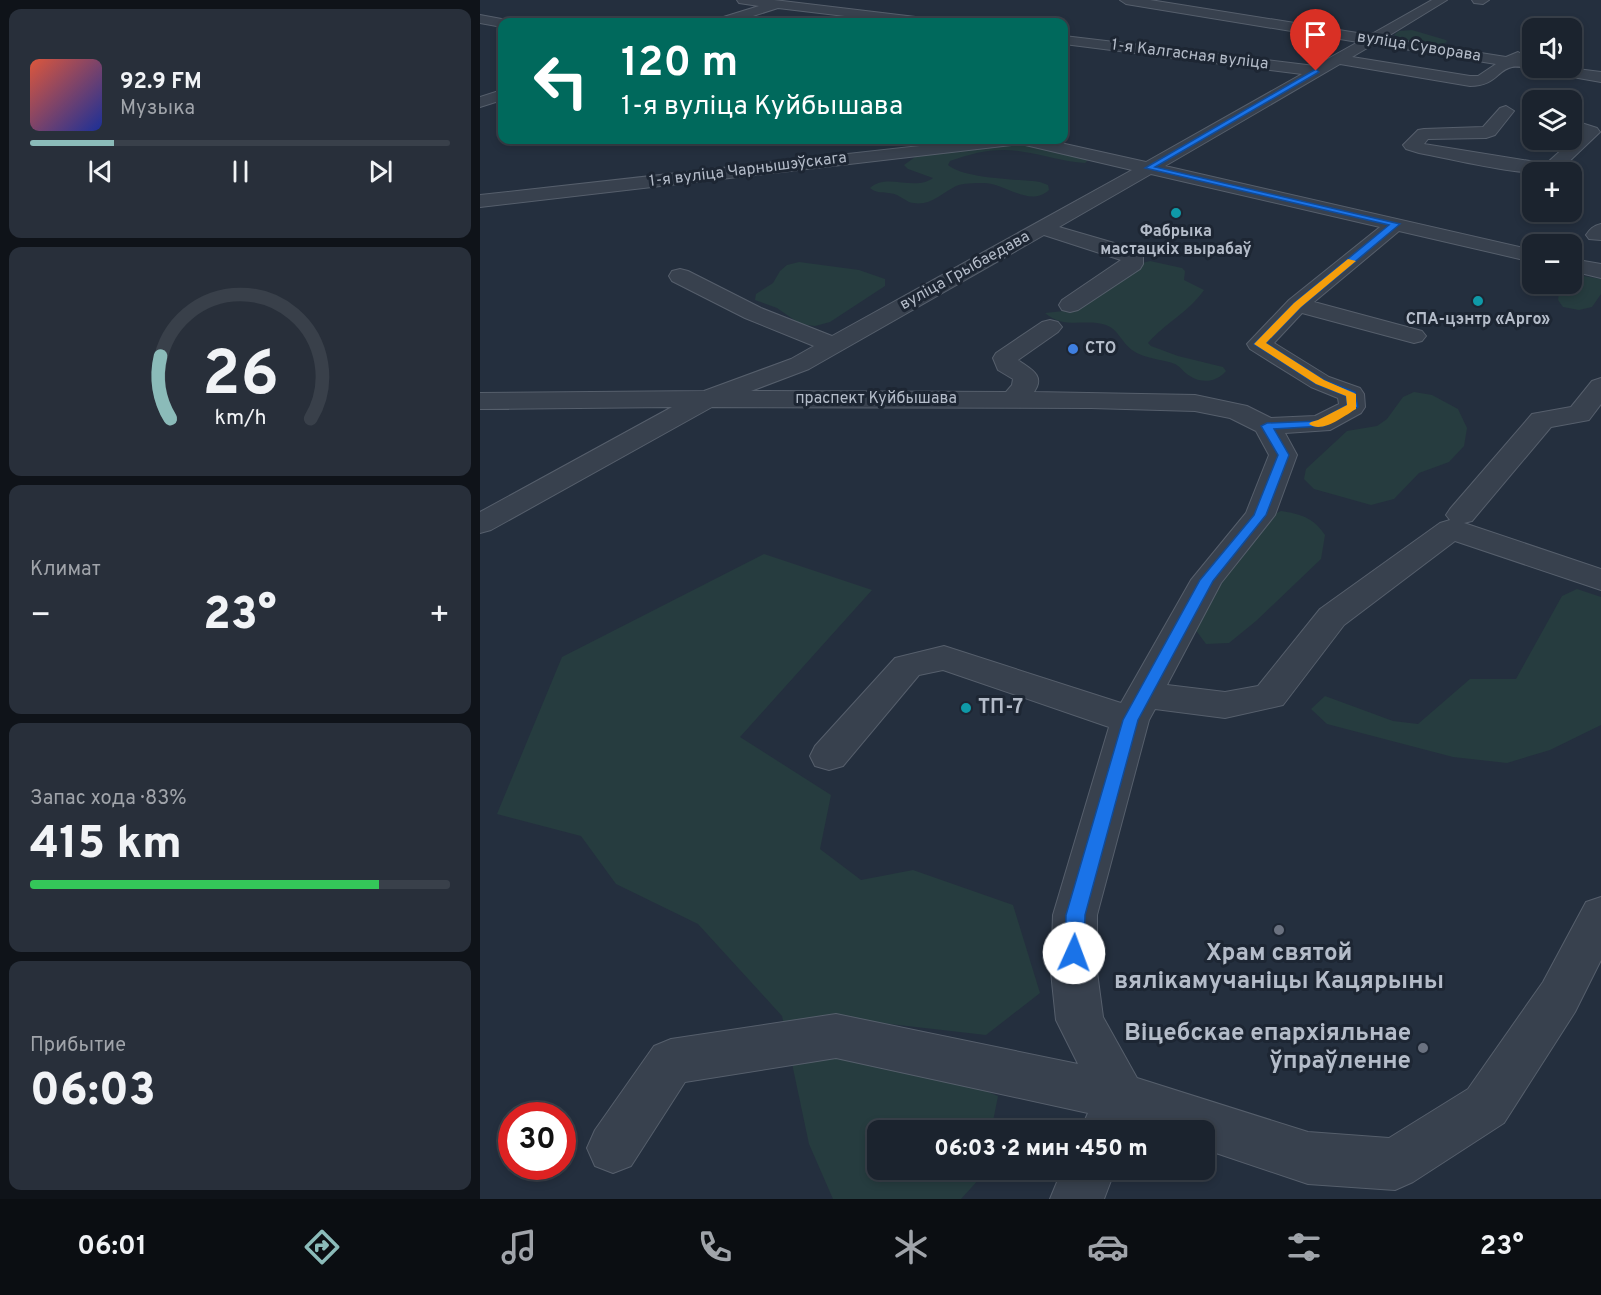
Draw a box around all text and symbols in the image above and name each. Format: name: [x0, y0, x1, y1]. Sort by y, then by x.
pin: [1290, 9, 1341, 71]
icon: arrive: [1299, 18, 1332, 51]
map controls: [1522, 18, 1582, 294]
button: sound: [1522, 18, 1582, 78]
street label: вуліца Суворава: [1356, 27, 1482, 67]
street label: 1-я Калгасная вуліца: [1110, 35, 1270, 75]
text: 120 m: [621, 38, 738, 91]
icon: left: [522, 42, 600, 120]
text: 92.9 FM: [120, 69, 202, 96]
text: 1-я вуліца Куйбышава: [621, 90, 903, 124]
button: layers: [1522, 90, 1582, 150]
text: Музыка: [120, 96, 195, 122]
street label: 1-я вуліца Чарнышэўскага: [648, 148, 848, 192]
icon: previous: [84, 155, 117, 188]
icon: pause: [224, 155, 257, 188]
icon: next: [364, 155, 397, 188]
button: +: [1522, 162, 1582, 222]
marker: Фабрыка мастацкіх вырабаў: [1169, 206, 1183, 220]
place label: Фабрыка мастацкіх вырабаў: [1100, 222, 1252, 260]
street label: вуліца Грыбаедава: [896, 227, 1034, 315]
button: −: [1522, 234, 1582, 294]
marker: СПА-цэнтр «Арго»: [1471, 294, 1485, 308]
place label: СПА-цэнтр «Арго»: [1406, 310, 1550, 330]
text: 26: [202, 338, 278, 417]
place label: СТО: [1085, 339, 1116, 359]
marker: СТО: [1066, 342, 1080, 356]
street label: праспект Куйбышава: [795, 389, 957, 409]
text: km/h: [214, 405, 266, 432]
text: Климат: [30, 557, 101, 583]
text: 23°: [203, 588, 277, 645]
text: −: [30, 596, 51, 638]
text: +: [429, 596, 450, 638]
place label: ТП-7: [978, 695, 1023, 721]
marker: ТП-7: [959, 701, 973, 715]
text: Запас хода · 83%: [30, 786, 187, 812]
text: 415 km: [30, 817, 182, 874]
position arrow: [1042, 921, 1106, 985]
marker: Храм святой вялікамучаніцы Кацярыны: [1272, 923, 1286, 937]
place label: Храм святой вялікамучаніцы Кацярыны: [1114, 939, 1444, 997]
place label: Віцебскае епархіяльнае ўпраўленне: [1124, 1019, 1411, 1077]
text: Прибытие: [30, 1033, 126, 1059]
marker: Віцебскае епархіяльнае ўпраўленне: [1416, 1041, 1430, 1055]
text: 06:03: [30, 1064, 156, 1121]
speed limit sign: 30: [498, 1102, 576, 1180]
text: 06:03 · 2 мин · 450 m: [934, 1136, 1148, 1163]
icon: directions: [301, 1226, 343, 1268]
icon: music: [498, 1226, 540, 1268]
icon: phone: [694, 1226, 736, 1268]
icon: climate: [890, 1226, 932, 1268]
icon: car: [1087, 1226, 1129, 1268]
icon: filters: [1283, 1226, 1325, 1268]
text: 06:01: [77, 1230, 147, 1264]
text: 23°: [1480, 1230, 1524, 1264]

